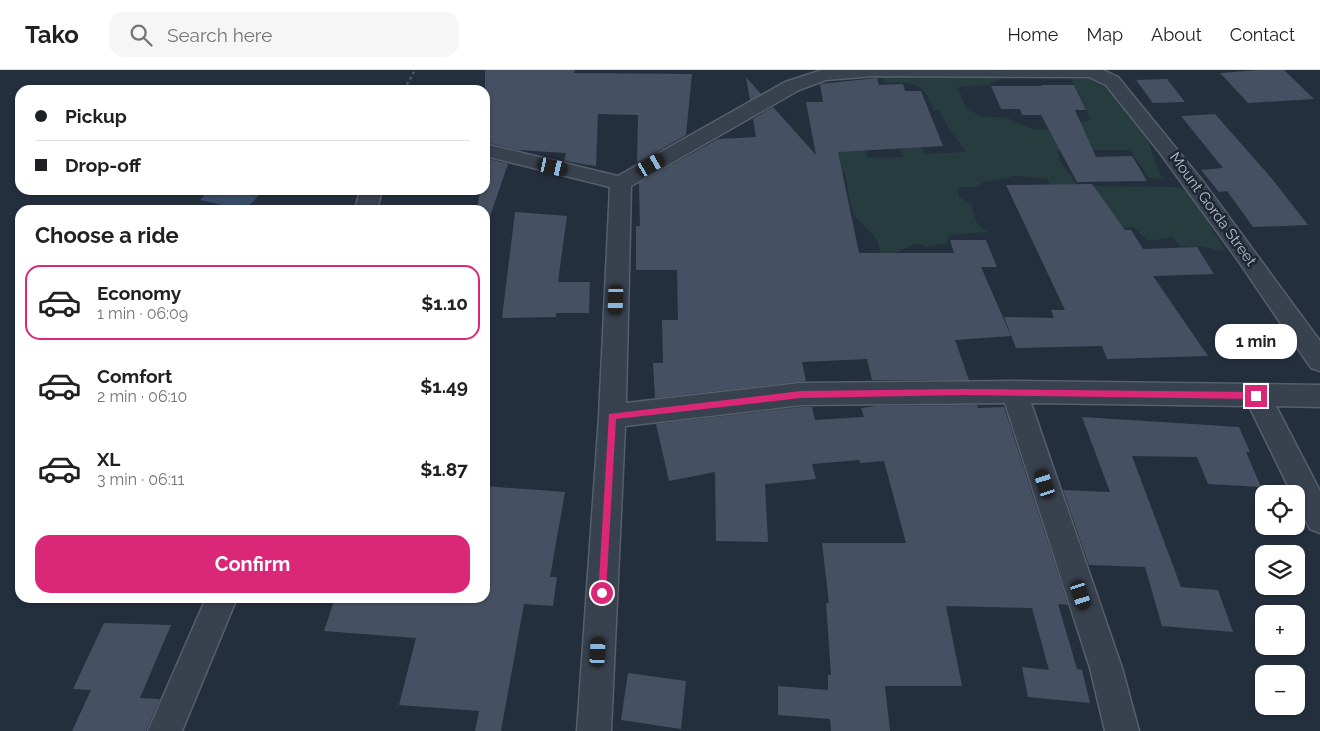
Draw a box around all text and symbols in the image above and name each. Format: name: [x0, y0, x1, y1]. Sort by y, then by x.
search box: [109, 12, 459, 57]
text: Tako: [25, 20, 79, 49]
icon: search: [127, 21, 155, 49]
text: Search here: [167, 24, 272, 46]
text: Home: [1007, 24, 1058, 45]
text: Map: [1086, 24, 1123, 45]
text: About: [1151, 24, 1202, 45]
text: Contact: [1230, 24, 1295, 45]
text: Pickup: [65, 105, 127, 127]
street label: Mount Gorda Street: [1166, 149, 1260, 269]
car: [634, 151, 667, 179]
text: Drop-off: [65, 154, 141, 176]
car: [536, 156, 569, 178]
text: Choose a ride: [35, 222, 179, 248]
icon: car: [37, 280, 82, 325]
text: Economy: [97, 282, 181, 304]
car: [607, 285, 624, 315]
text: $1.10: [421, 292, 468, 314]
text: 1 min · 06:09: [97, 304, 188, 323]
callout: 1 min: [1215, 324, 1297, 358]
text: 1 min: [1236, 332, 1276, 351]
icon: car: [37, 363, 82, 408]
text: Comfort: [97, 365, 172, 387]
text: $1.49: [420, 375, 468, 397]
route end: [1245, 385, 1267, 407]
text: 2 min · 06:10: [97, 387, 187, 406]
icon: car: [37, 446, 82, 491]
text: XL: [97, 448, 120, 470]
text: $1.87: [420, 458, 468, 480]
car: [1033, 467, 1056, 501]
text: 3 min · 06:11: [97, 470, 184, 489]
map controls: [1255, 485, 1305, 715]
button: locate: [1255, 485, 1305, 535]
button: Confirm: [35, 535, 470, 593]
button: layers: [1255, 545, 1305, 595]
car: [1069, 578, 1092, 612]
route start: [591, 582, 613, 604]
button: +: [1255, 605, 1305, 655]
car: [589, 637, 606, 667]
button: −: [1255, 665, 1305, 715]

